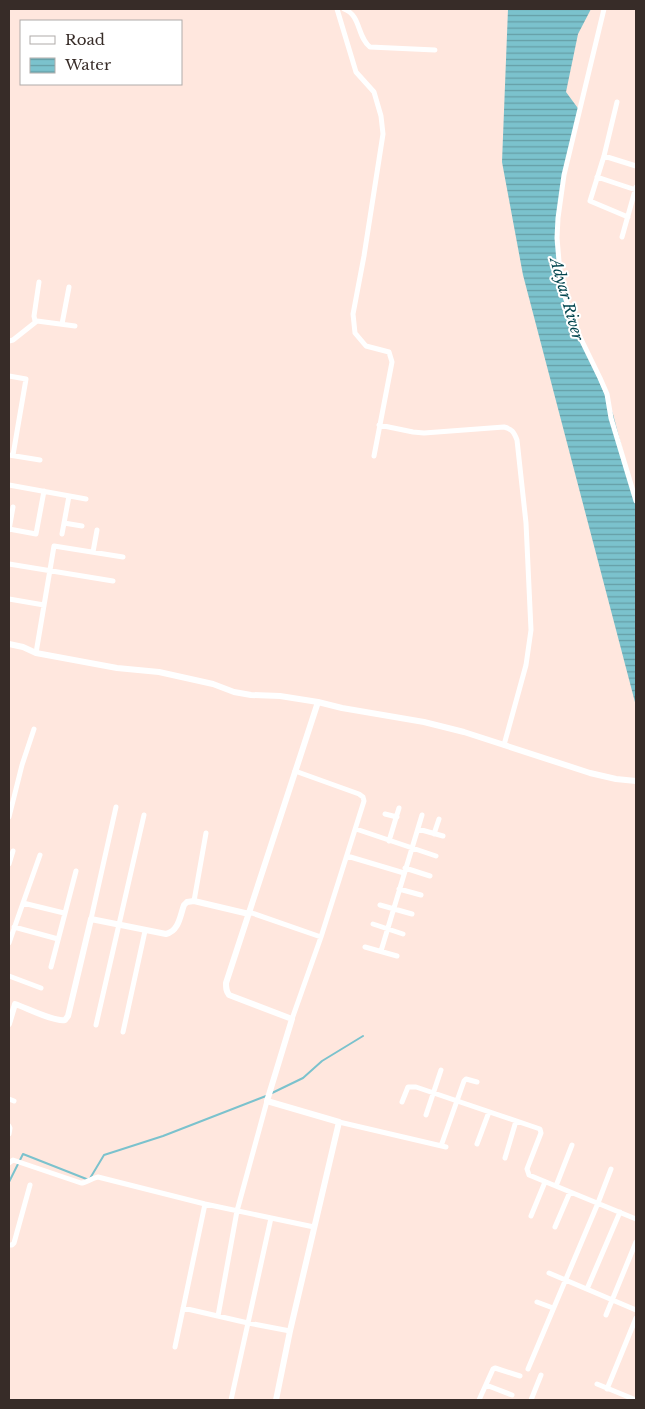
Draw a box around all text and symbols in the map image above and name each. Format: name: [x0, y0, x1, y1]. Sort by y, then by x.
legend: [20, 20, 182, 85]
text: Road: [65, 30, 105, 49]
text: Water: [64, 55, 112, 74]
water label: Adyar River: [546, 254, 588, 344]

